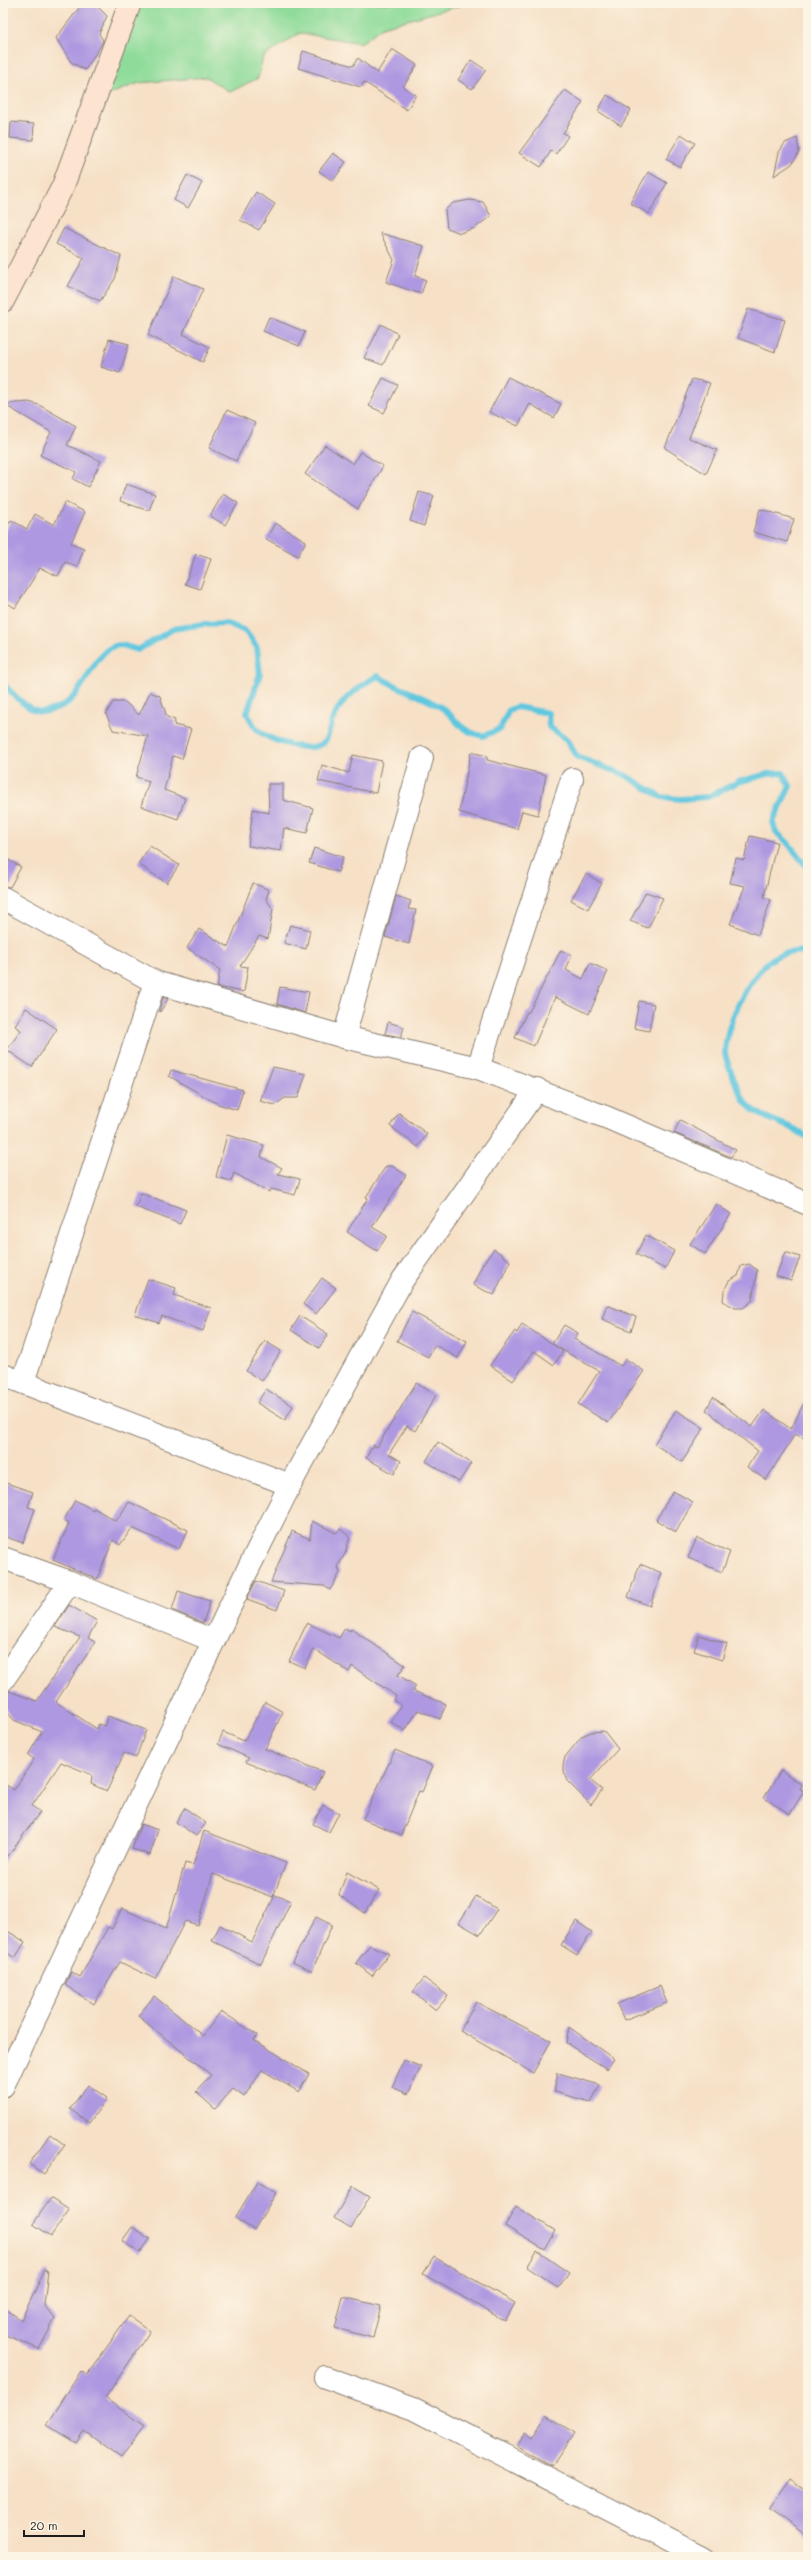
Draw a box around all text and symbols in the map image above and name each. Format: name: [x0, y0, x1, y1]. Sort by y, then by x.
scale bar: [24, 2512, 84, 2538]
text: 20 m: [30, 2517, 58, 2533]

